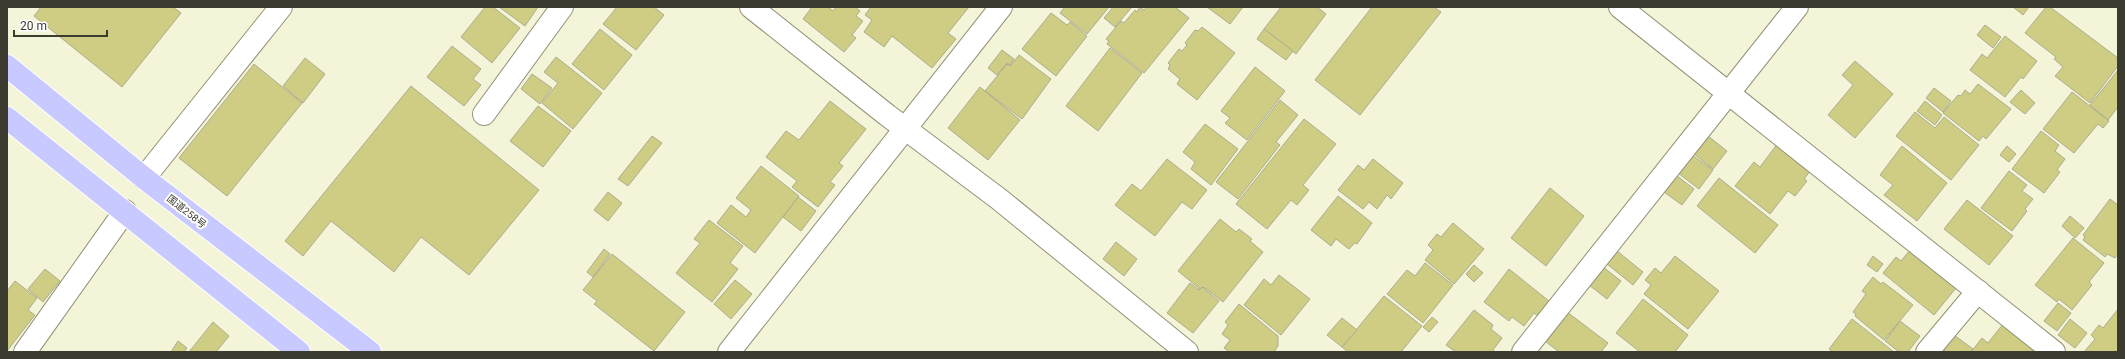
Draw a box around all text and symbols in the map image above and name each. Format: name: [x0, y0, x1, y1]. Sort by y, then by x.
scale bar: [14, 12, 107, 38]
text: 20 m: [20, 19, 47, 33]
street label: 国道258号: [165, 193, 209, 230]

